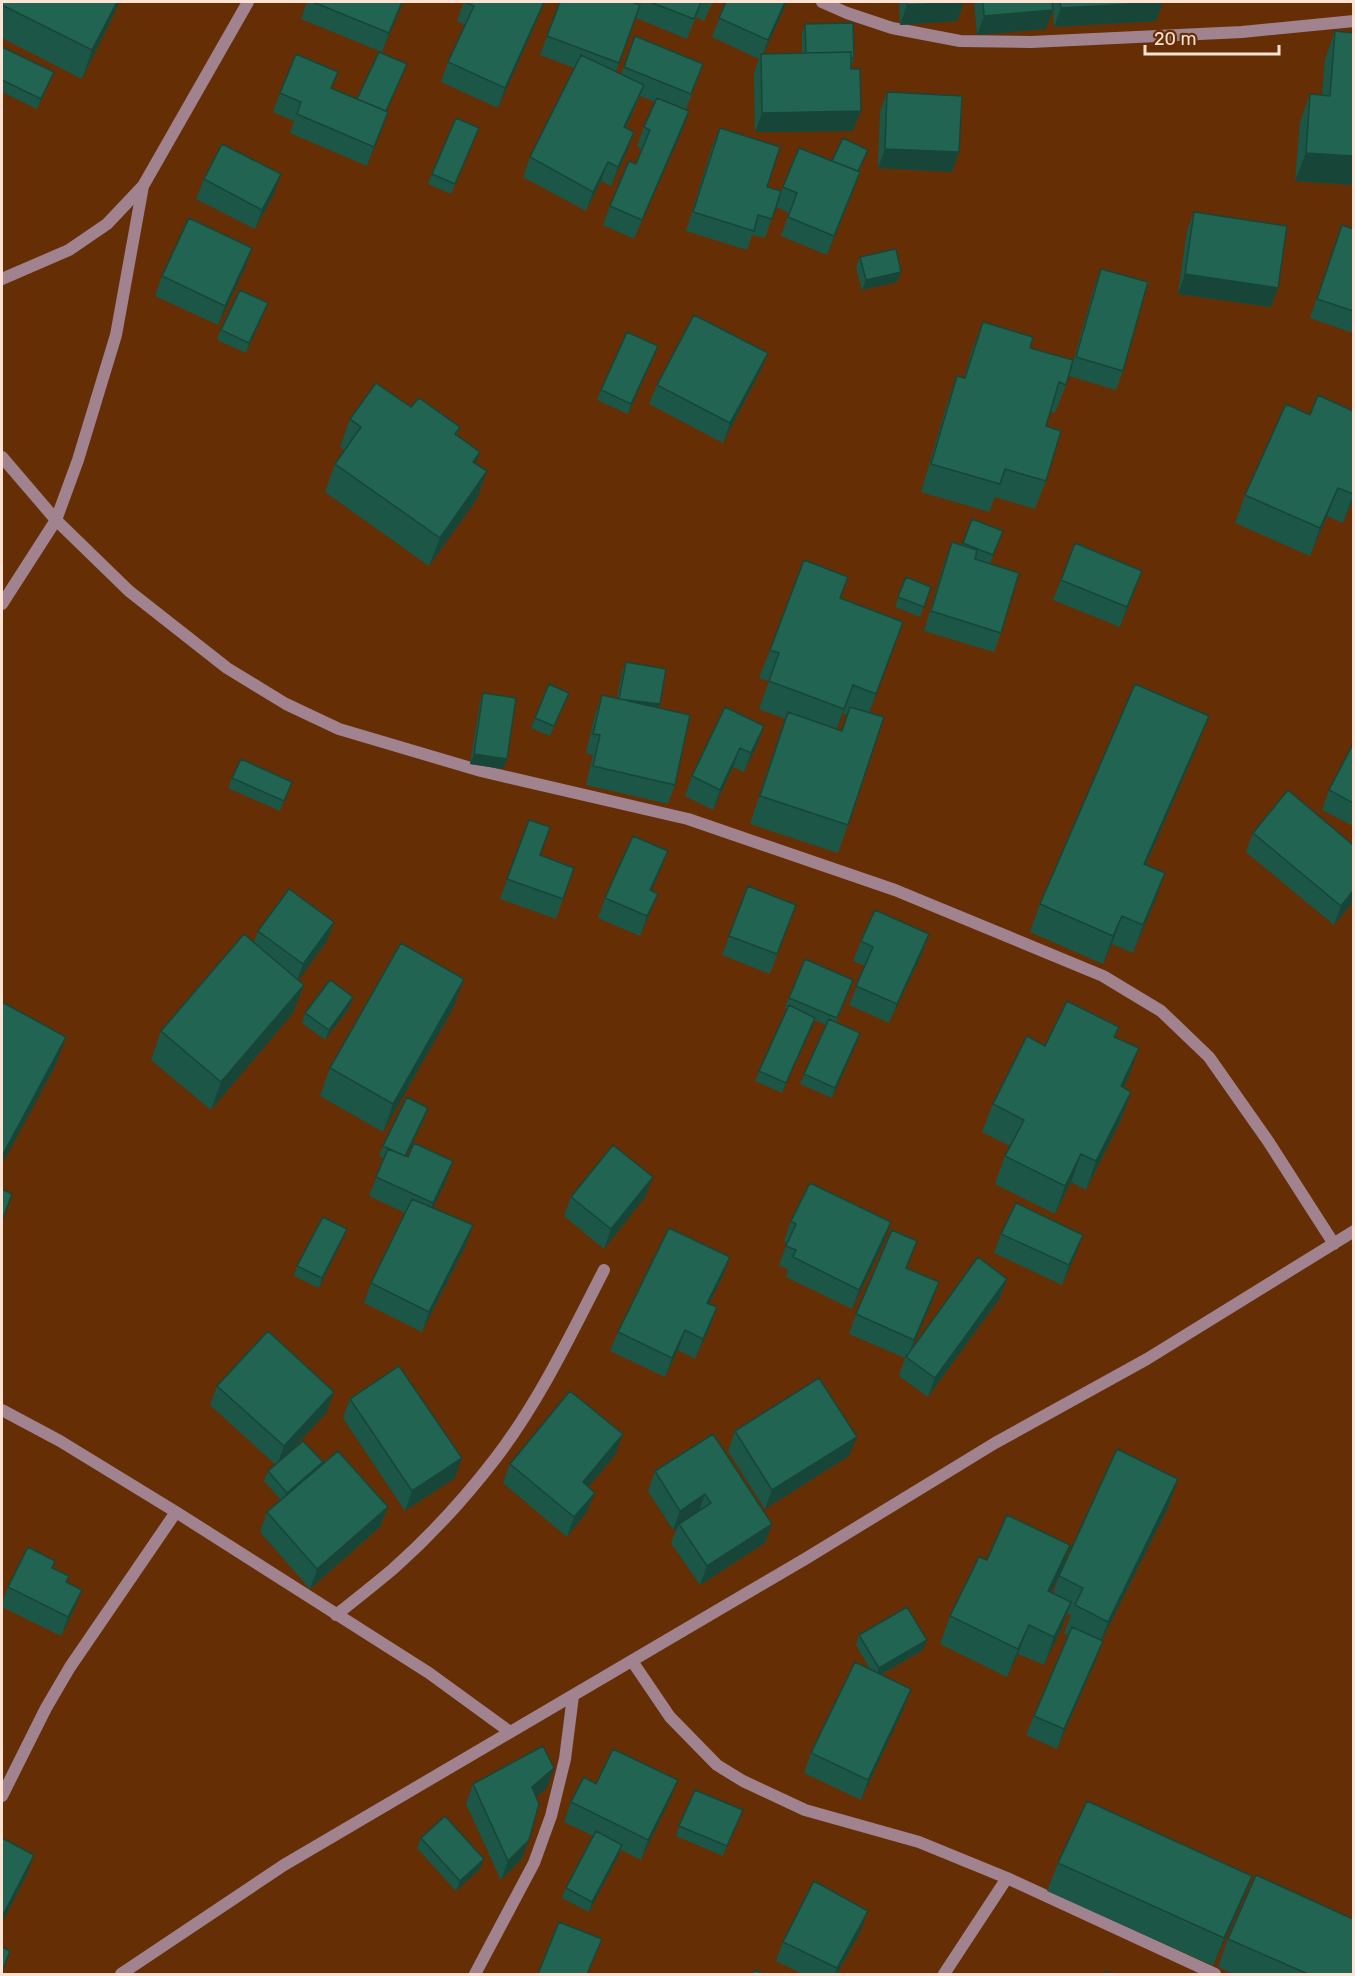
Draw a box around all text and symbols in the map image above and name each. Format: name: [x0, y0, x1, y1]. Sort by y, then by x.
scale bar: [1145, 18, 1278, 56]
text: 20 m: [1154, 28, 1196, 50]

